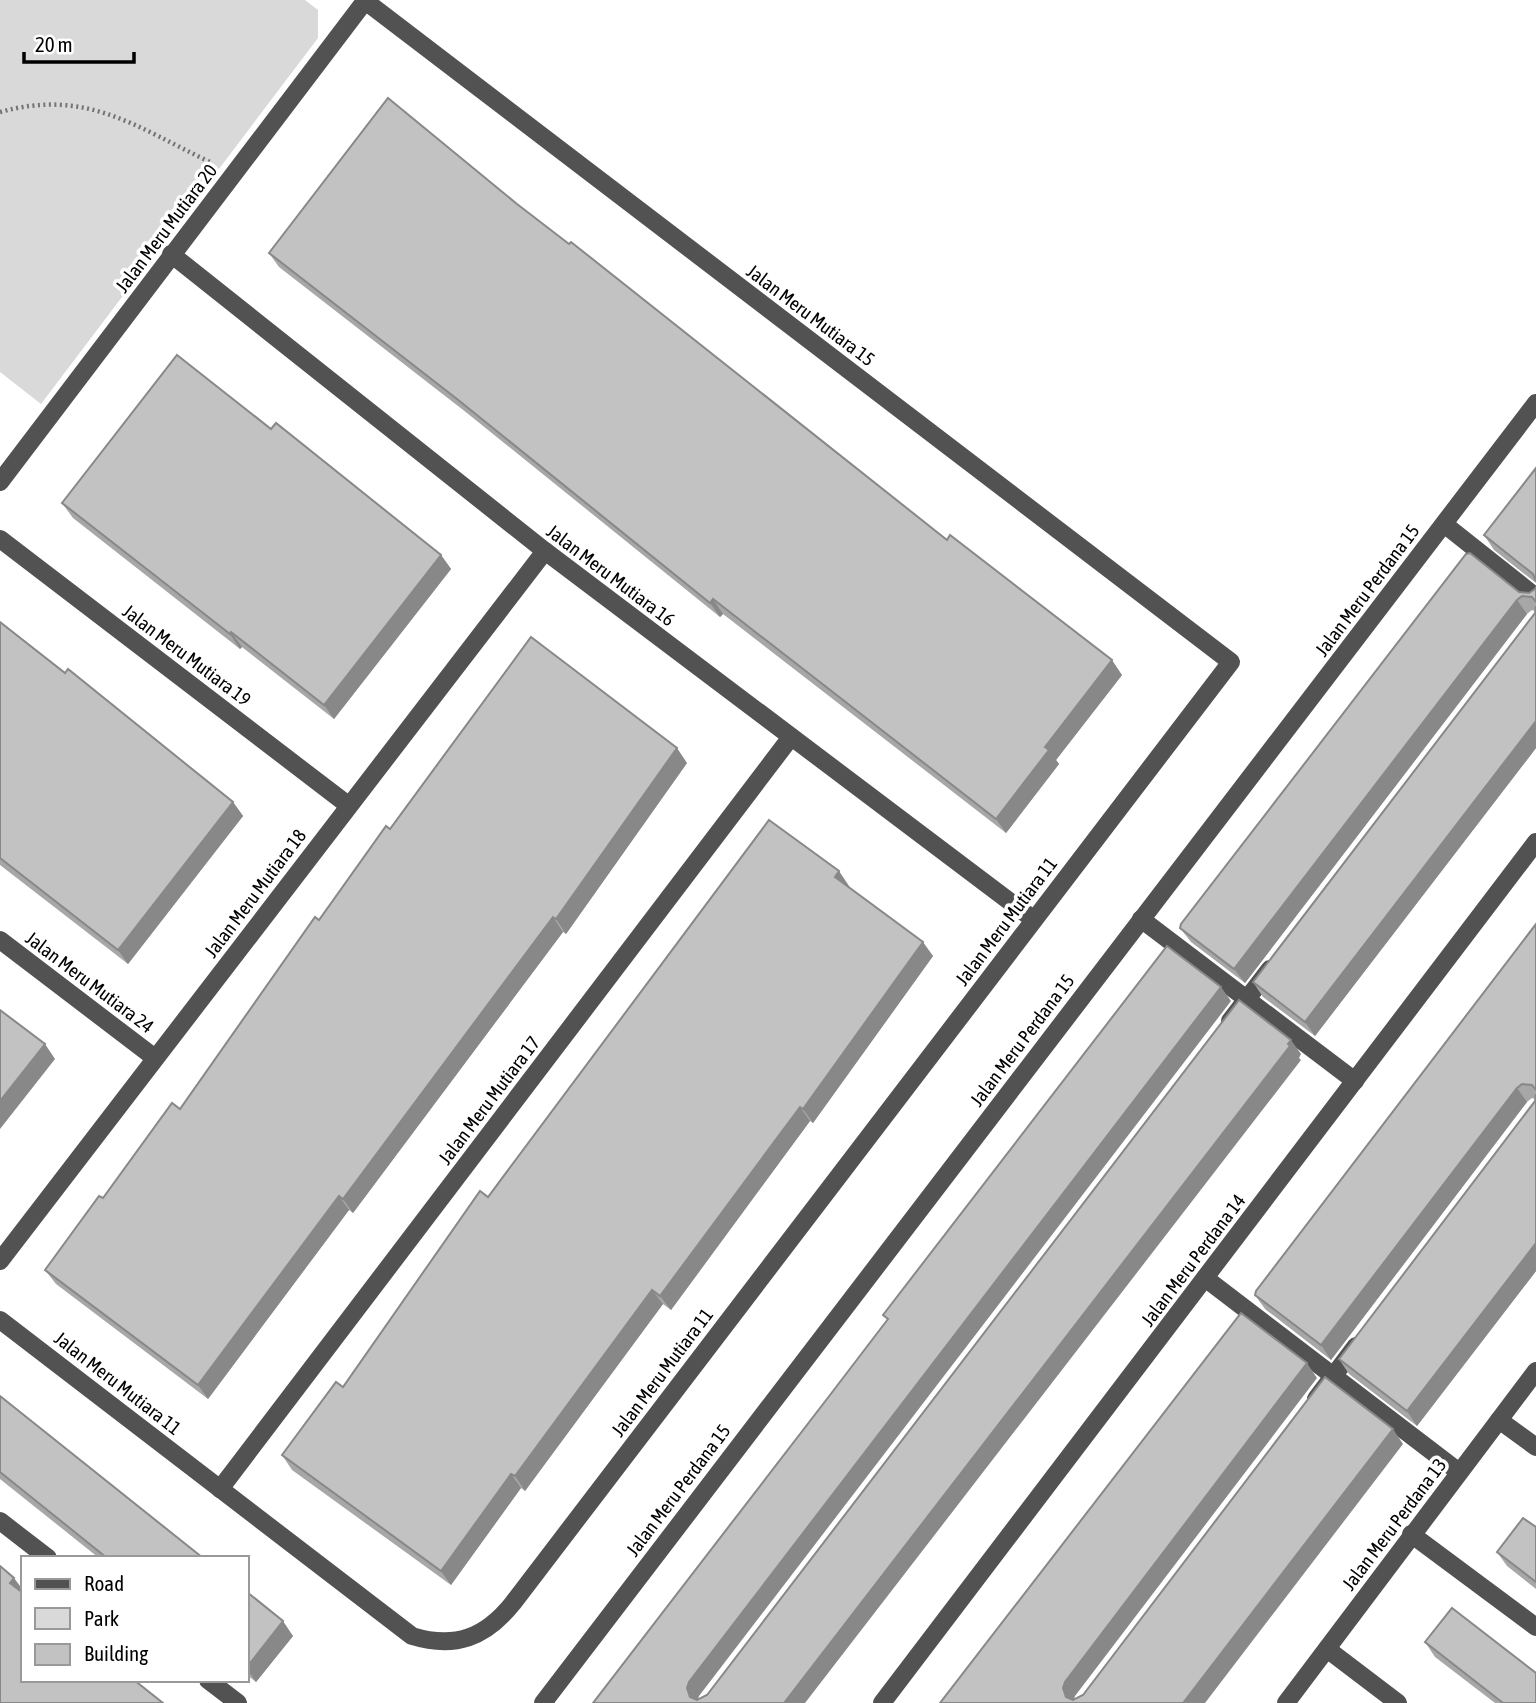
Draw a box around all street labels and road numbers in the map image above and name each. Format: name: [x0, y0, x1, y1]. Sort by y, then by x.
street label: Jalan Meru Mutiara 20: [111, 160, 221, 296]
street label: Jalan Meru Mutiara 15: [743, 260, 879, 370]
street label: Jalan Meru Mutiara 16: [543, 520, 679, 630]
street label: Jalan Meru Perdana 15: [1310, 520, 1424, 660]
street label: Jalan Meru Mutiara 19: [119, 600, 255, 710]
street label: Jalan Meru Mutiara 18: [200, 825, 310, 961]
street label: Jalan Meru Mutiara 11: [951, 853, 1061, 989]
street label: Jalan Meru Mutiara 24: [22, 927, 158, 1037]
street label: Jalan Meru Perdana 15: [965, 970, 1079, 1110]
street label: Jalan Meru Mutiara 17: [434, 1032, 544, 1168]
street label: Jalan Meru Perdana 14: [1136, 1190, 1250, 1330]
street label: Jalan Meru Mutiara 11: [607, 1304, 717, 1440]
street label: Jalan Meru Mutiara 11: [50, 1327, 186, 1439]
street label: Jalan Meru Perdana 15: [621, 1420, 735, 1560]
street label: Jalan Meru Perdana 13: [1337, 1454, 1451, 1594]

